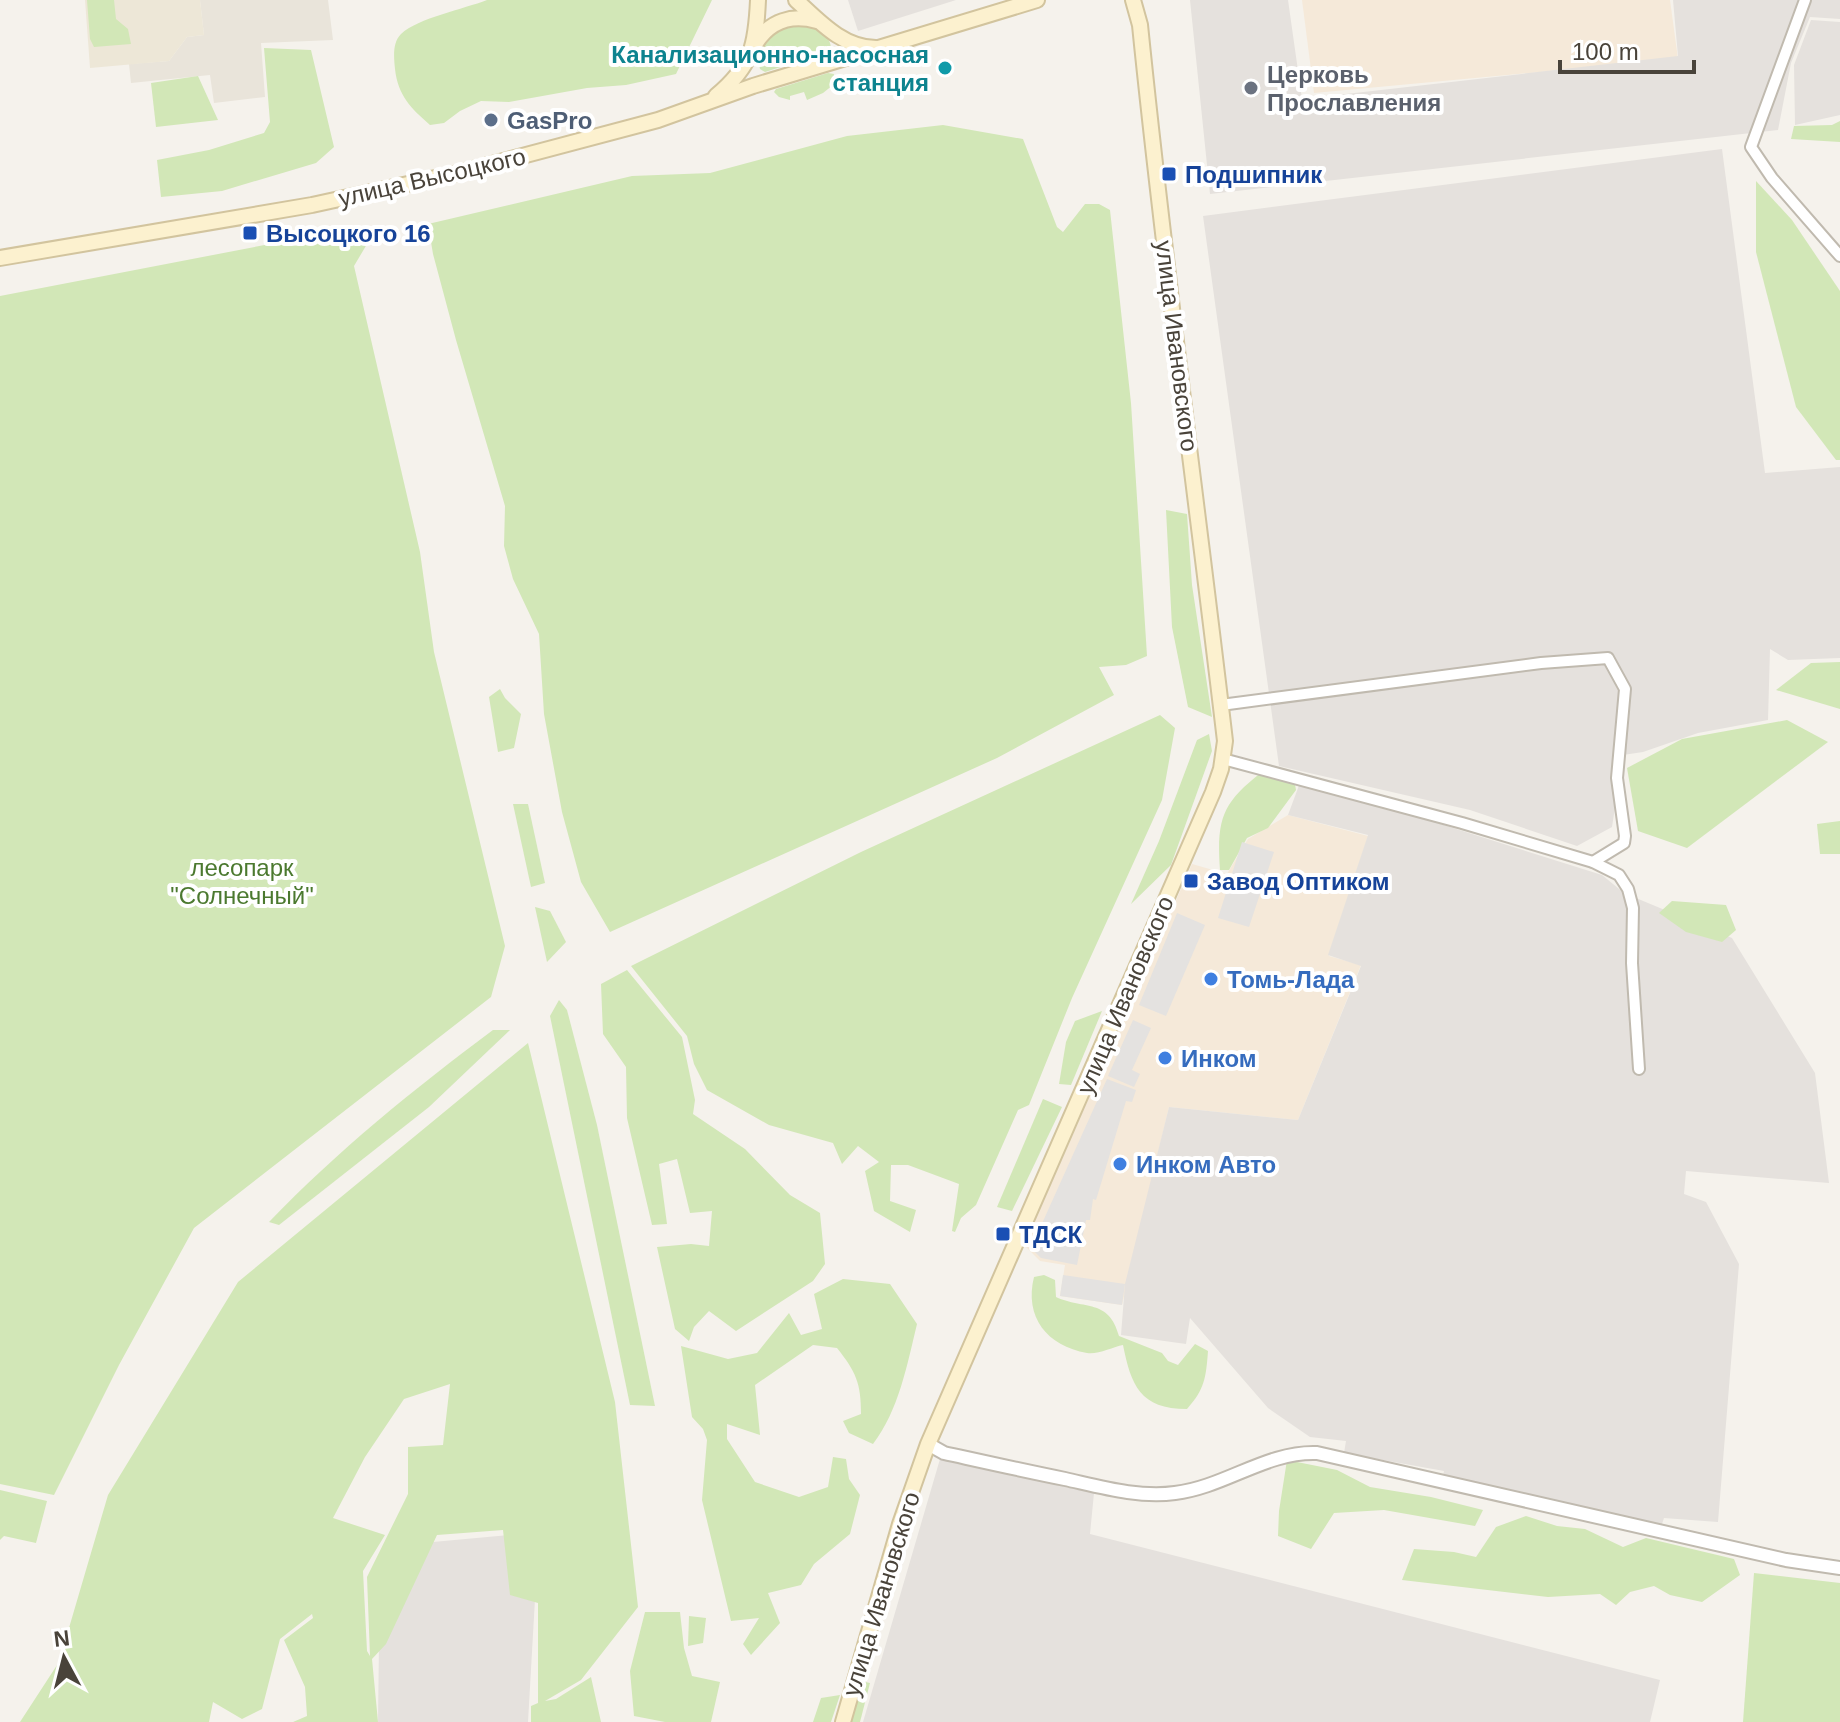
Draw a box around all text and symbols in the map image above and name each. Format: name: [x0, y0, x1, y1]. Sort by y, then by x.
scale bar: [1560, 24, 1694, 74]
text: 100 m: [1572, 38, 1639, 65]
place label: Канализационно-насосная станция: [611, 41, 929, 96]
marker: Канализационно-насосная станция: [936, 59, 954, 77]
place label: Церковь Прославления: [1267, 61, 1441, 116]
marker: Церковь Прославления: [1242, 79, 1260, 97]
place label: GasPro: [507, 107, 592, 134]
marker: GasPro: [482, 111, 500, 129]
street label: улица Высоцкого: [336, 142, 528, 212]
place label: Подшипник: [1185, 161, 1323, 188]
marker: Подшипник: [1160, 165, 1178, 183]
place label: Высоцкого 16: [266, 220, 431, 247]
marker: Высоцкого 16: [241, 224, 259, 242]
street label: улица Ивановского: [1151, 239, 1203, 453]
park label: лесопарк "Солнечный": [170, 854, 314, 909]
place label: Завод Оптиком: [1207, 868, 1390, 895]
marker: Завод Оптиком: [1182, 872, 1200, 890]
street label: улица Ивановского: [1071, 892, 1179, 1098]
place label: Томь-Лада: [1227, 966, 1355, 993]
marker: Томь-Лада: [1202, 970, 1220, 988]
place label: Инком: [1181, 1045, 1257, 1072]
marker: Инком: [1156, 1049, 1174, 1067]
place label: Инком Авто: [1136, 1151, 1276, 1178]
marker: Инком Авто: [1111, 1155, 1129, 1173]
place label: ТДСК: [1019, 1221, 1082, 1248]
marker: ТДСК: [994, 1225, 1012, 1243]
street label: улица Ивановского: [837, 1488, 925, 1700]
north arrow: [24, 1618, 104, 1698]
text: N: [52, 1625, 71, 1652]

